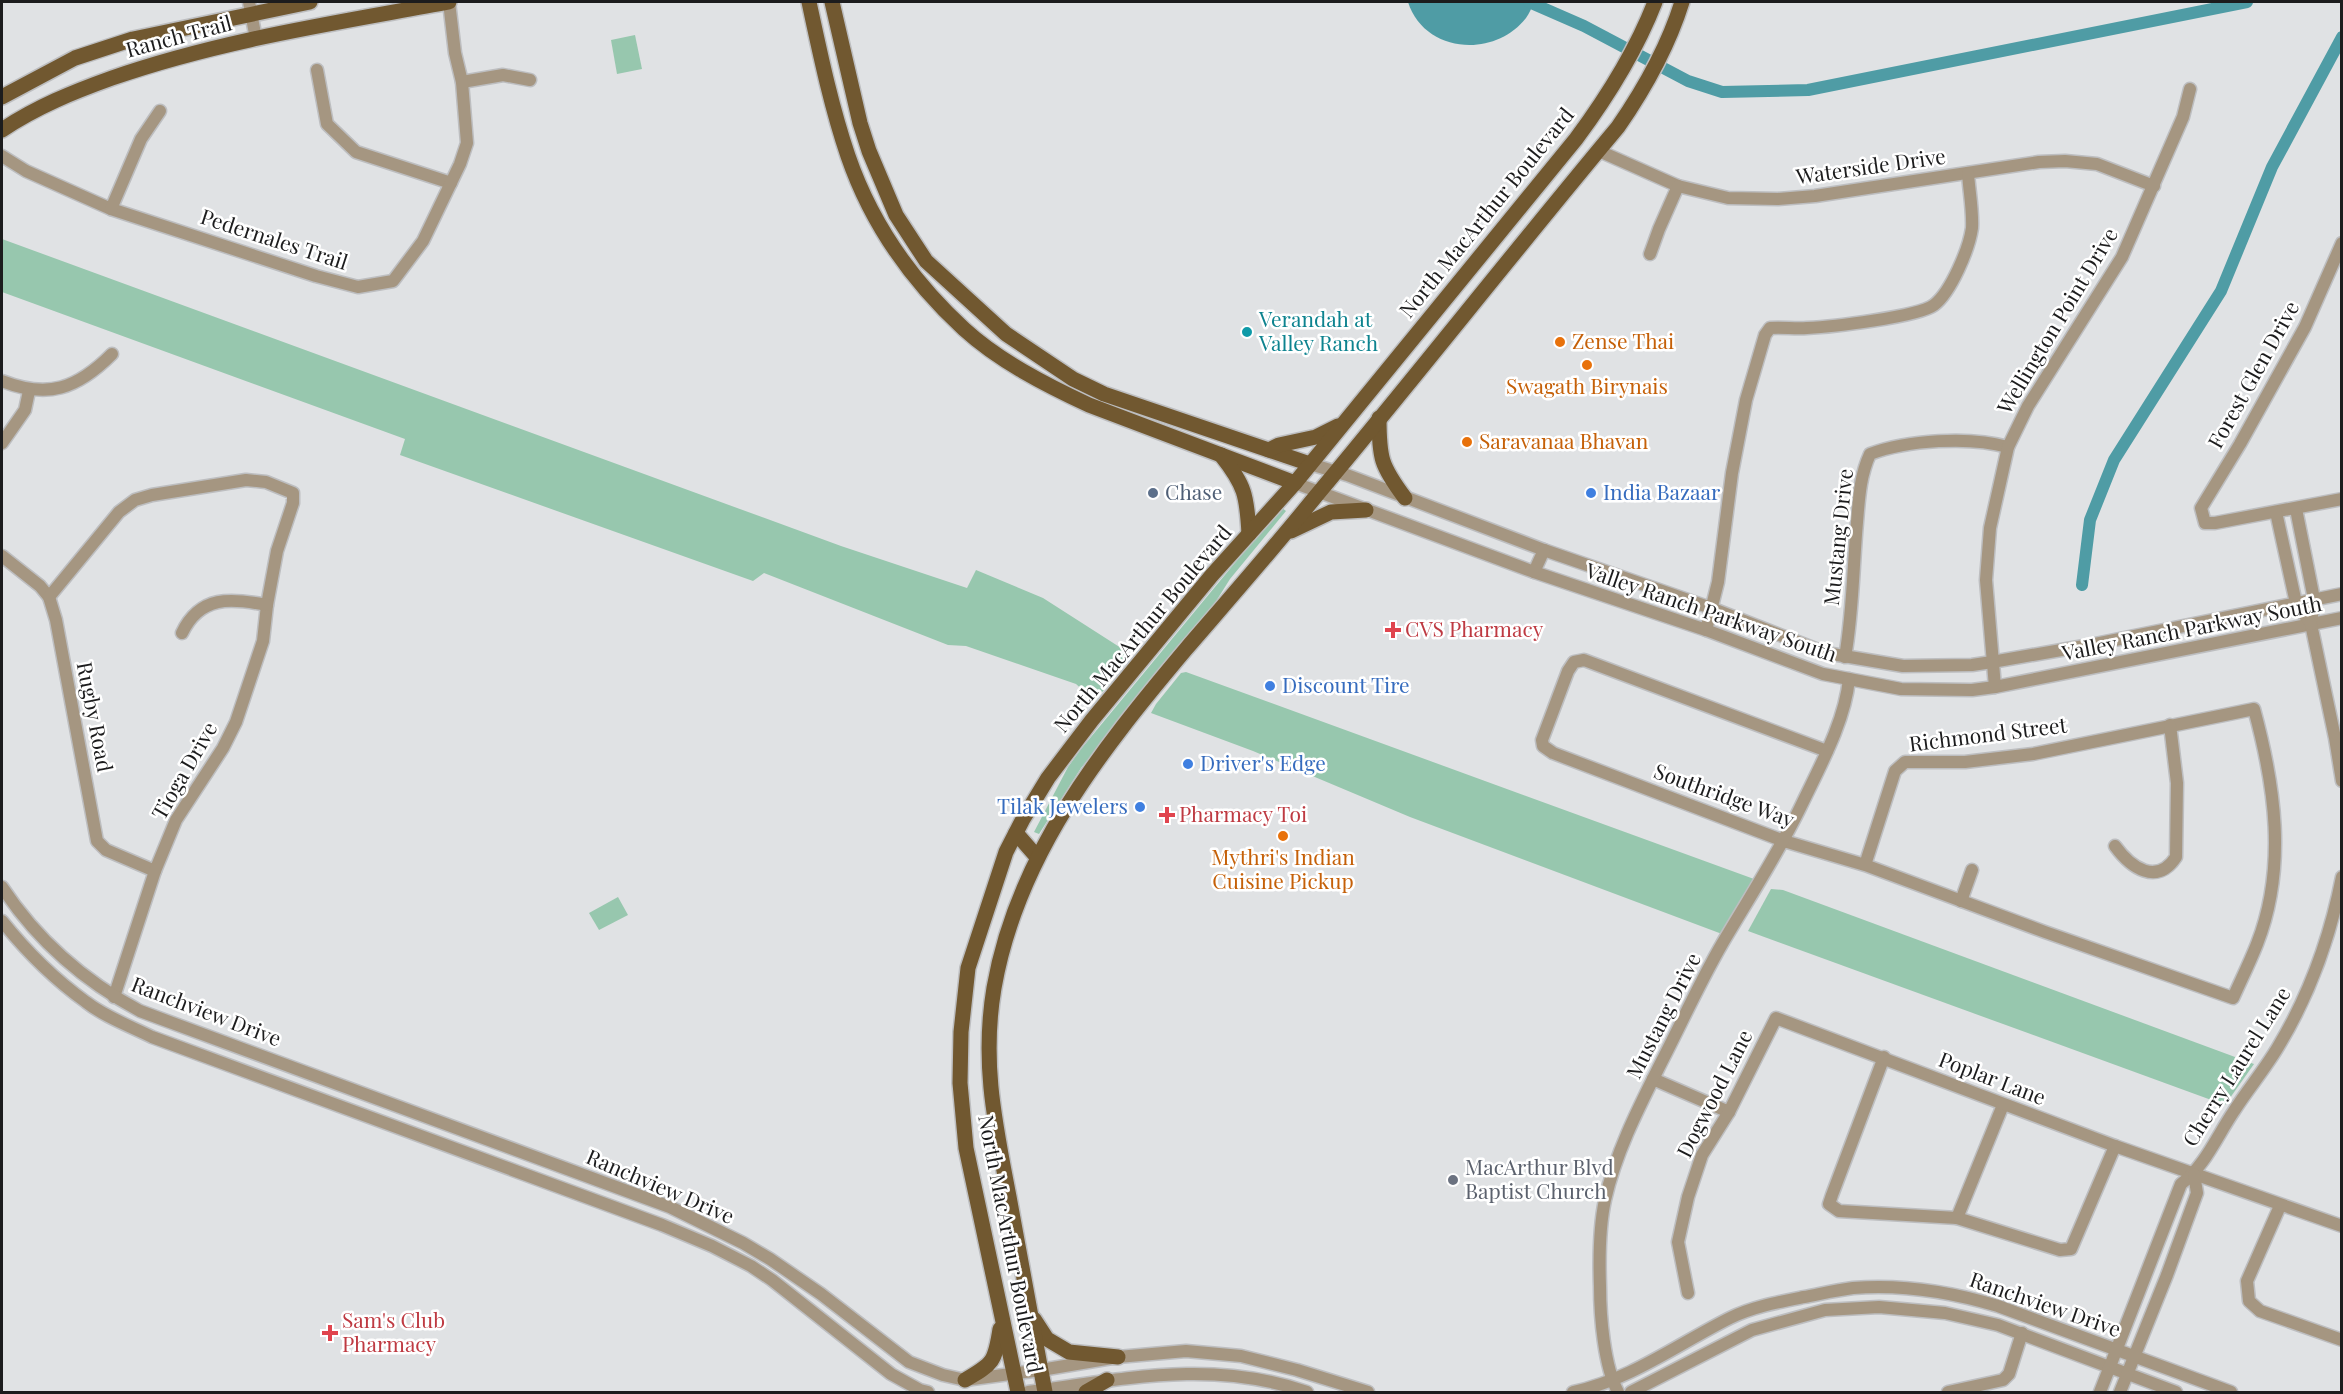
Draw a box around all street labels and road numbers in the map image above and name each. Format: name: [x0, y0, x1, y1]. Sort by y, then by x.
street label: Ranch Trail: [122, 7, 235, 63]
street label: North MacArthur Boulevard: [1392, 101, 1579, 323]
street label: Waterside Drive: [1793, 141, 1947, 190]
street label: Pedernales Trail: [197, 201, 352, 275]
street label: Wellington Point Drive: [1989, 222, 2123, 419]
street label: Forest Glen Drive: [2200, 295, 2304, 453]
street label: Mustang Drive: [1816, 467, 1858, 607]
street label: North MacArthur Boulevard: [1046, 518, 1237, 737]
street label: Valley Ranch Parkway South: [1581, 555, 1842, 668]
street label: Valley Ranch Parkway South: [2058, 588, 2324, 666]
street label: Rugby Road: [72, 659, 120, 774]
street label: Richmond Street: [1907, 709, 2069, 757]
street label: Tioga Drive: [144, 716, 222, 824]
street label: Southridge Way: [1651, 756, 1799, 833]
street label: Mustang Drive: [1619, 947, 1706, 1083]
street label: Ranchview Drive: [128, 969, 286, 1052]
street label: Cherry Laurel Lane: [2175, 981, 2296, 1151]
street label: Dogwood Lane: [1669, 1024, 1757, 1162]
street label: Poplar Lane: [1935, 1044, 2050, 1110]
street label: North MacArthur Boulevard: [973, 1112, 1051, 1375]
street label: Ranchview Drive: [583, 1141, 739, 1229]
street label: Ranchview Drive: [1966, 1264, 2125, 1342]

